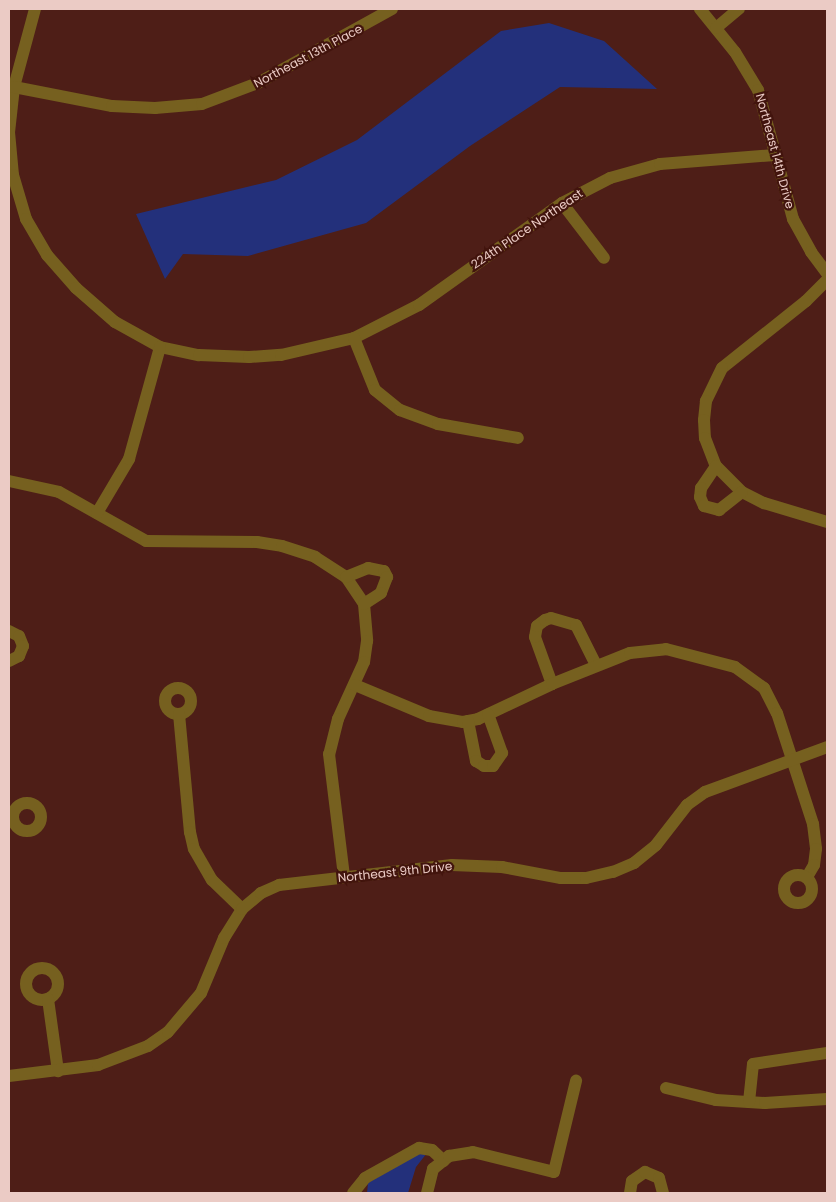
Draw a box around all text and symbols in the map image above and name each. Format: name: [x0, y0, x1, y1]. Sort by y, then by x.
street label: Northeast 13th Place: [251, 21, 365, 91]
street label: Northeast 14th Drive: [753, 92, 797, 210]
street label: 224th Place Northeast: [469, 186, 585, 272]
street label: Northeast 9th Drive: [337, 859, 453, 885]

